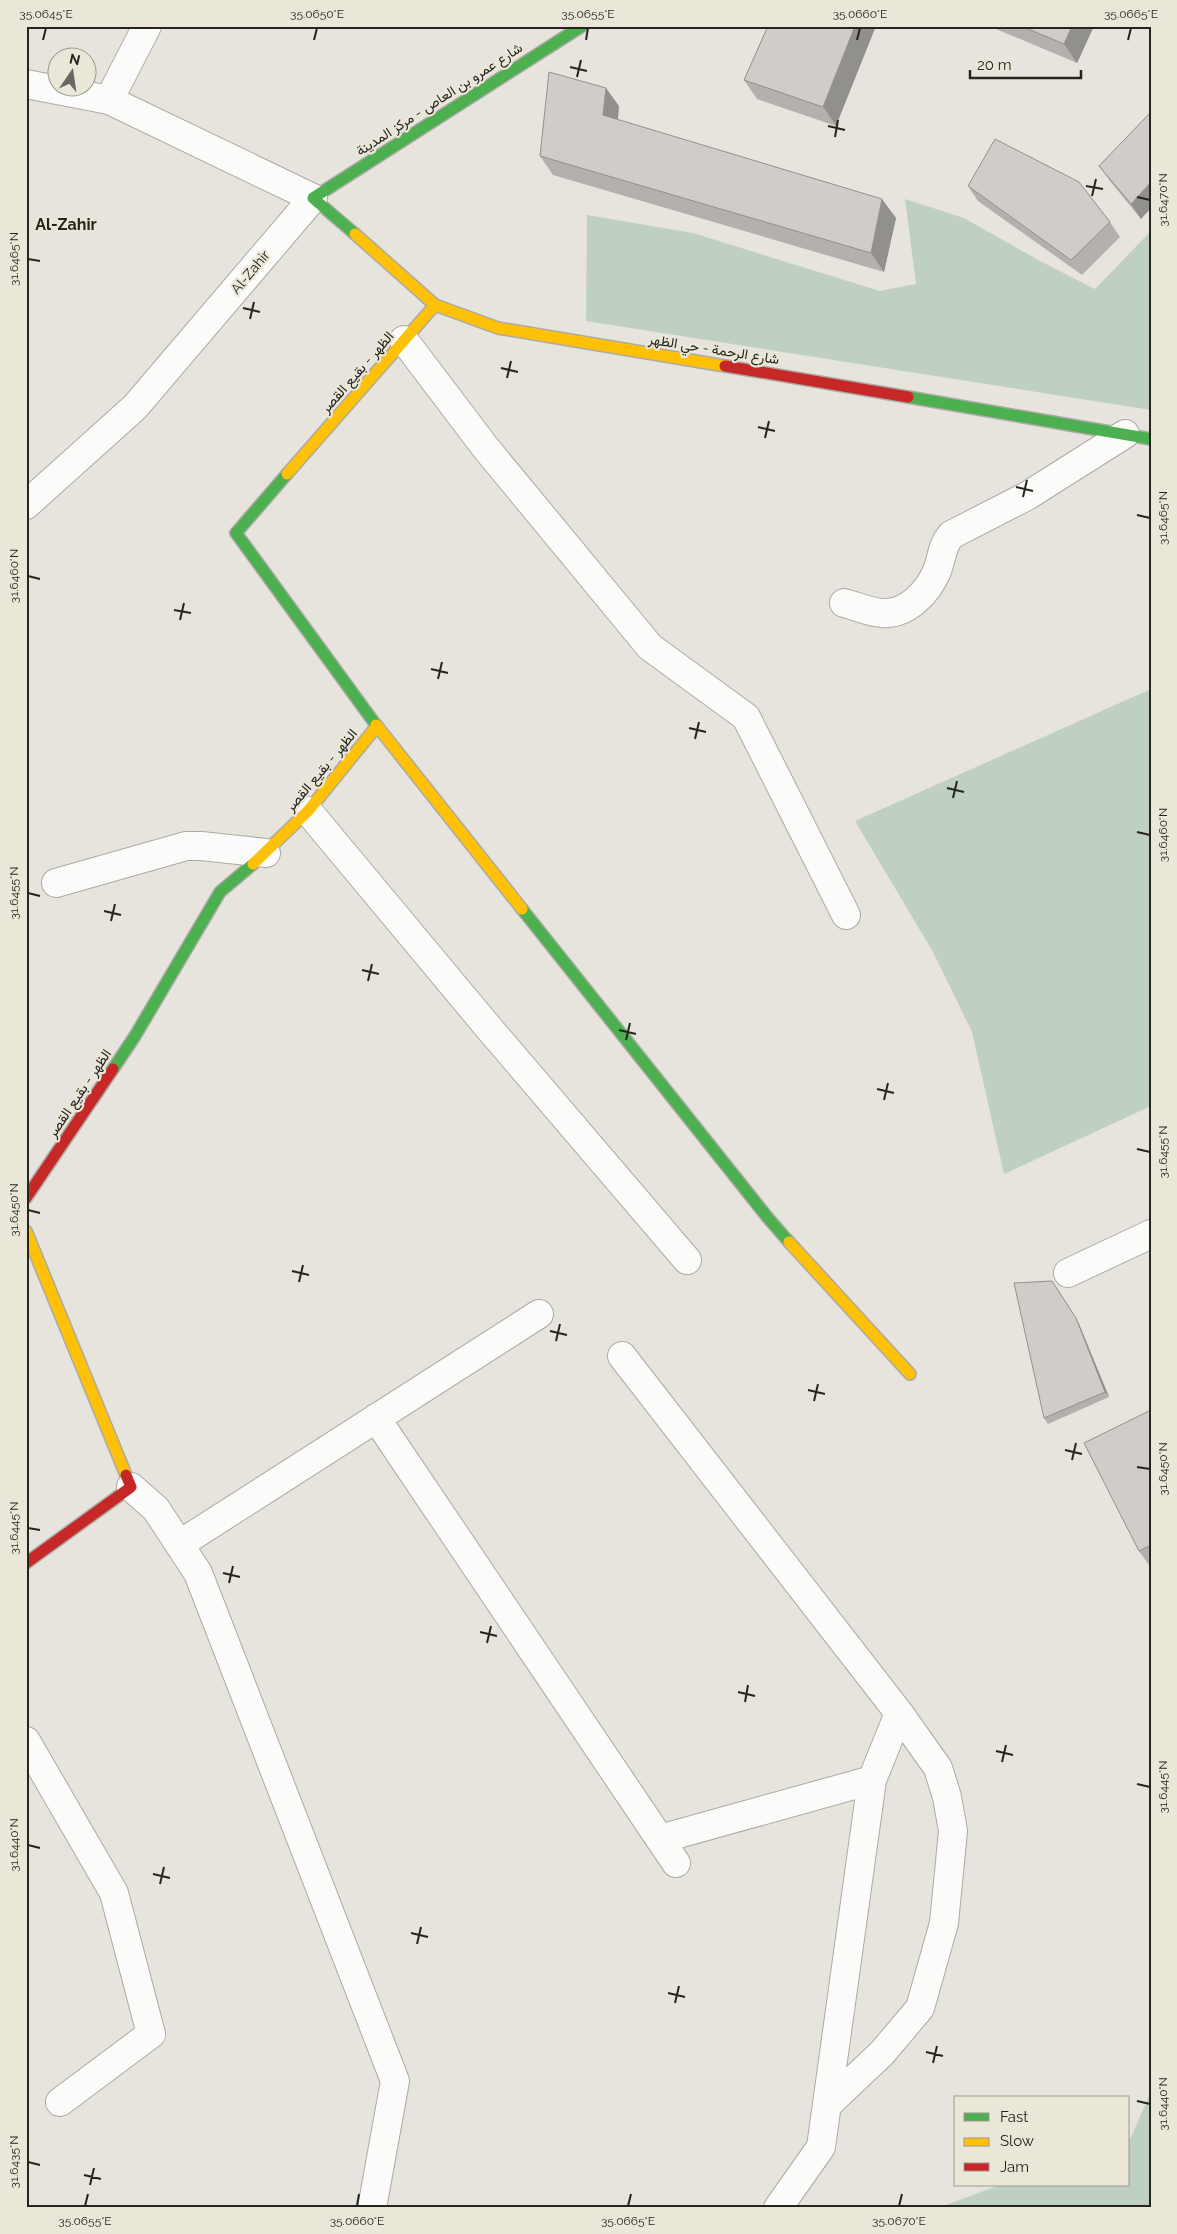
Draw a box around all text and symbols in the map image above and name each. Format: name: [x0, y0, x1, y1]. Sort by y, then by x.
text: 35.0645°E: [19, 7, 73, 21]
text: 35.0650°E: [290, 7, 344, 21]
text: 35.0655°E: [561, 7, 615, 21]
text: 35.0660°E: [833, 7, 887, 21]
text: 35.0665°E: [1104, 7, 1158, 21]
street label: شارع عمرو بن العاص - مركز المدينة: [353, 39, 527, 161]
north arrow: [48, 48, 98, 98]
scale bar: [970, 48, 1081, 80]
text: N: [68, 50, 82, 68]
text: 20 m: [977, 56, 1012, 74]
text: 31.6470°N: [1156, 173, 1170, 227]
district label: Al-Zahir: [35, 215, 97, 234]
text: 31.6465°N: [7, 232, 21, 286]
street label: Al-Zahir: [227, 247, 273, 297]
street label: الظهر - بقيع القصر: [317, 328, 399, 419]
street label: شارع الرحمة - حي الظهر: [646, 331, 781, 371]
text: 31.6465°N: [1156, 491, 1170, 545]
text: 31.6460°N: [7, 549, 21, 603]
street label: الظهر - بقيع القصر: [281, 725, 362, 817]
text: 31.6460°N: [1156, 808, 1170, 862]
text: 31.6455°N: [7, 866, 21, 920]
street label: الظهر - بقيع القصر: [43, 1046, 117, 1143]
text: 31.6455°N: [1156, 1125, 1170, 1179]
text: 31.6450°N: [7, 1183, 21, 1237]
text: 31.6450°N: [1156, 1442, 1170, 1496]
text: 31.6445°N: [7, 1501, 21, 1555]
text: 31.6445°N: [1156, 1760, 1170, 1814]
text: 31.6440°N: [7, 1818, 21, 1872]
text: 31.6440°N: [1156, 2077, 1170, 2131]
legend: [954, 2096, 1130, 2186]
text: Fast: [1000, 2108, 1028, 2126]
text: Slow: [1000, 2132, 1034, 2150]
text: 31.6435°N: [7, 2135, 21, 2189]
text: Jam: [1000, 2158, 1029, 2176]
text: 35.0655°E: [58, 2214, 112, 2228]
text: 35.0660°E: [330, 2214, 384, 2228]
text: 35.0665°E: [601, 2214, 655, 2228]
text: 35.0670°E: [872, 2214, 926, 2228]

